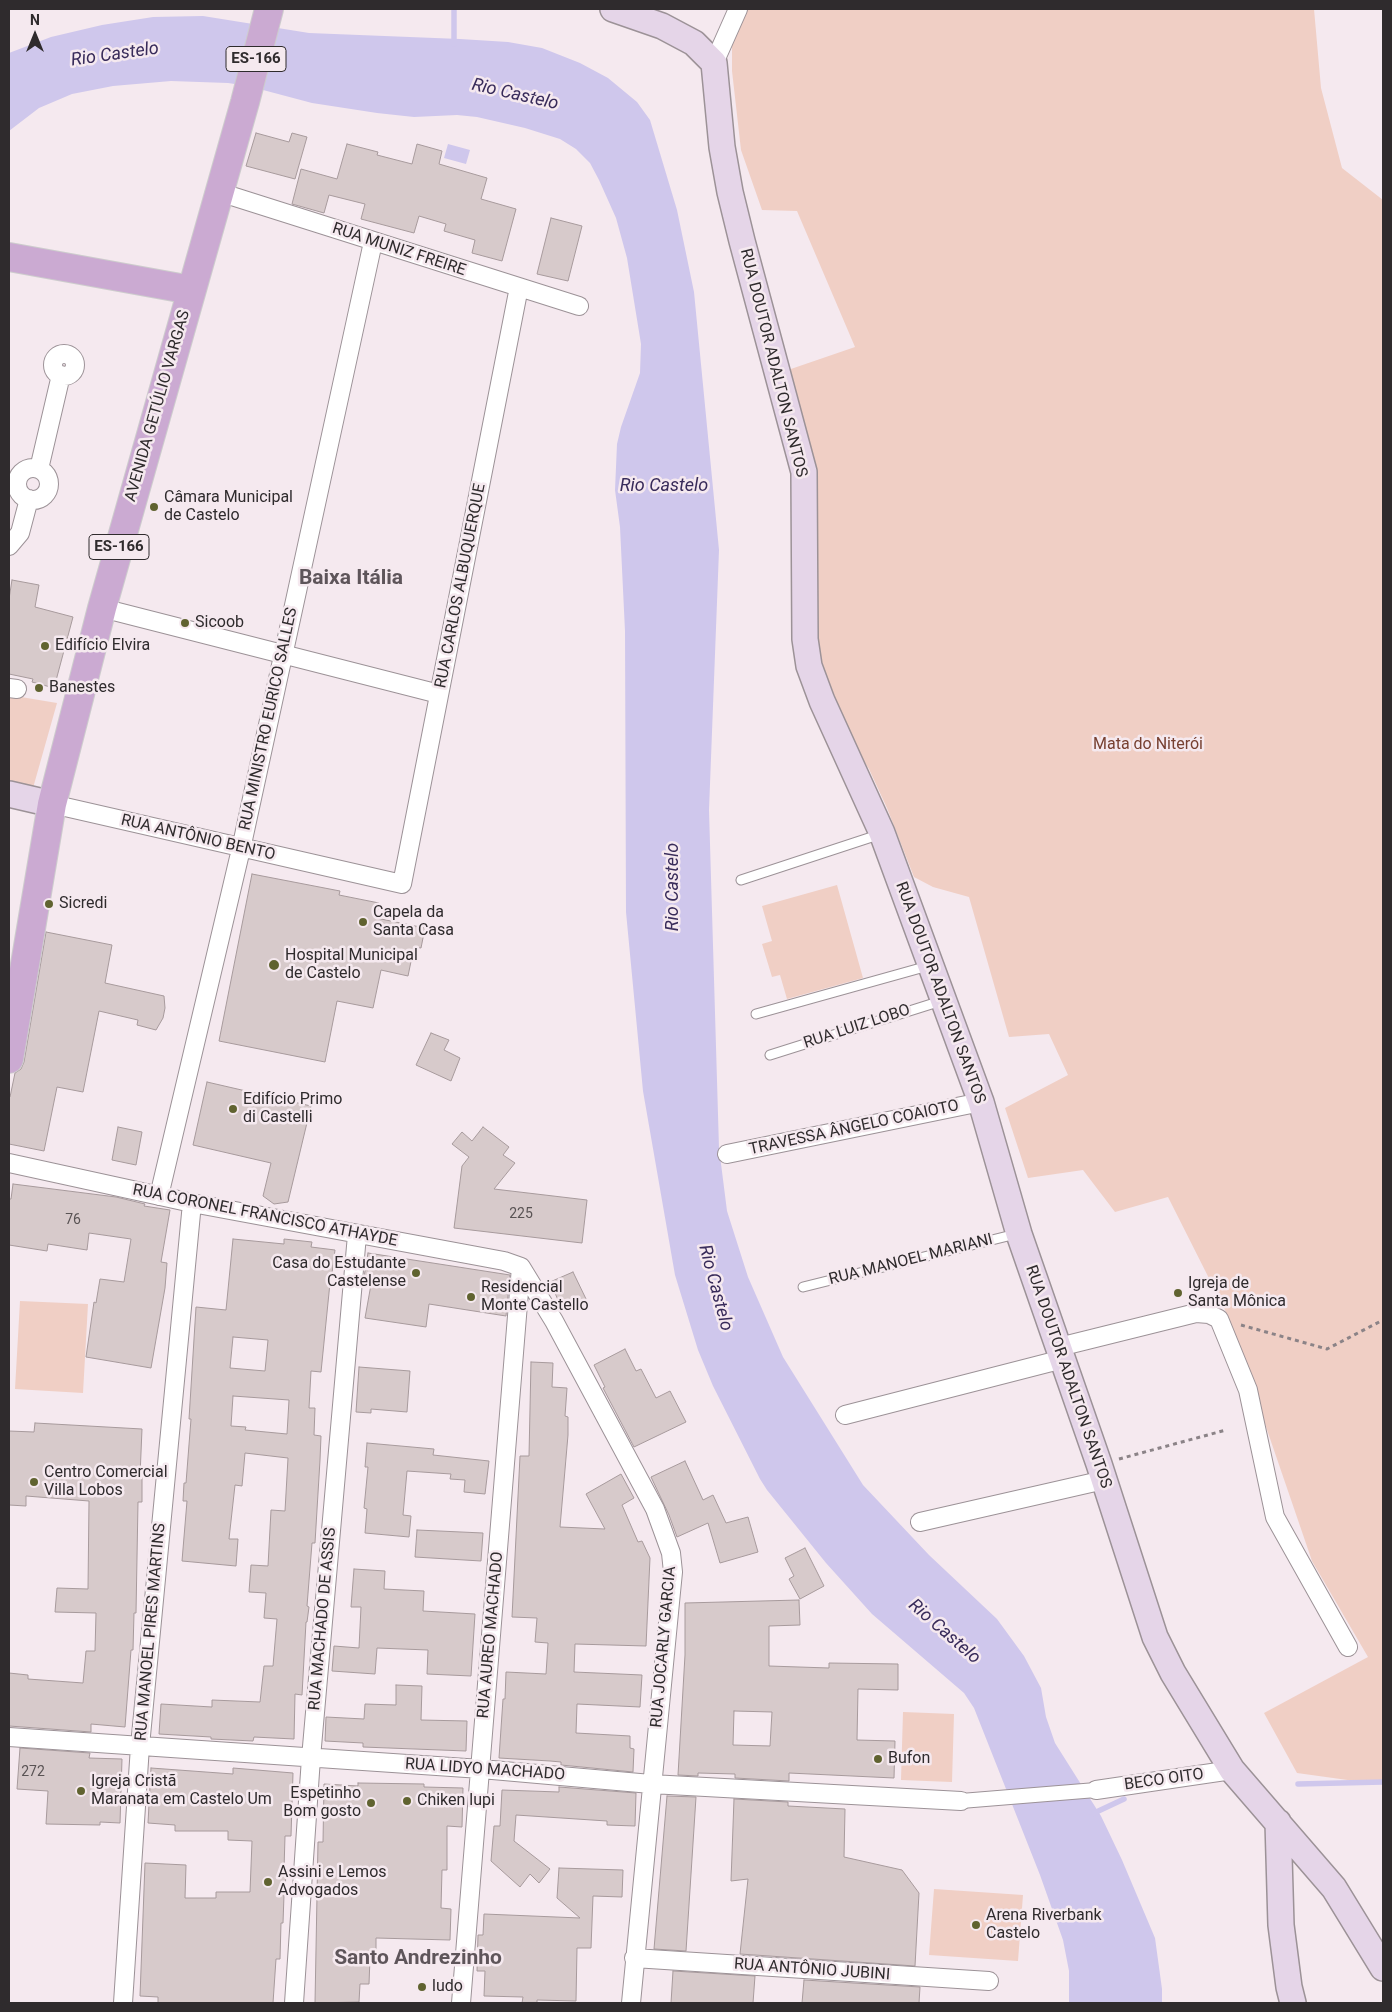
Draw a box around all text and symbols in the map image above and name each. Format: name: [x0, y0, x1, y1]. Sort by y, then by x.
north arrow: [10, 10, 60, 60]
text: N: [30, 12, 40, 28]
water label: Rio Castelo: [70, 38, 160, 72]
road number: ES-166: [226, 46, 286, 72]
water label: Rio Castelo: [469, 75, 561, 115]
street label: RUA MUNIZ FREIRE: [330, 219, 468, 281]
street label: RUA DOUTOR ADALTON SANTOS: [735, 247, 811, 479]
street label: AVENIDA GETÚLIO VARGAS: [121, 308, 195, 504]
water label: Rio Castelo: [620, 475, 708, 497]
street label: RUA CARLOS ALBUQUERQUE: [432, 482, 490, 690]
place label: Câmara Municipal de Castelo: [164, 488, 293, 526]
marker: Câmara Municipal de Castelo: [148, 501, 160, 513]
road number: ES-166: [89, 534, 149, 560]
district label: Baixa Itália: [299, 566, 403, 592]
street label: RUA MINISTRO EURICO SALLES: [236, 606, 302, 832]
place label: Sicoob: [195, 613, 244, 633]
marker: Sicoob: [179, 617, 191, 629]
place label: Edifício Elvira: [55, 636, 150, 656]
marker: Edifício Elvira: [39, 640, 51, 652]
place label: Banestes: [49, 678, 115, 698]
marker: Banestes: [33, 682, 45, 694]
park label: Mata do Niterói: [1093, 735, 1203, 755]
street label: RUA ANTÔNIO BENTO: [119, 811, 277, 865]
water label: Rio Castelo: [662, 843, 684, 931]
street label: RUA DOUTOR ADALTON SANTOS: [891, 879, 989, 1107]
place label: Sicredi: [59, 894, 107, 914]
marker: Sicredi: [43, 898, 55, 910]
place label: Capela da Santa Casa: [373, 903, 454, 941]
marker: Capela da Santa Casa: [357, 916, 369, 928]
place label: Hospital Municipal de Castelo: [285, 946, 418, 984]
marker: Hospital Municipal de Castelo: [267, 958, 281, 972]
street label: RUA LUIZ LOBO: [801, 1001, 913, 1053]
place label: Edifício Primo di Castelli: [243, 1090, 342, 1128]
street label: TRAVESSA ÂNGELO COAIOTO: [747, 1096, 961, 1160]
marker: Edifício Primo di Castelli: [227, 1103, 239, 1115]
street label: RUA CORONEL FRANCISCO ATHAYDE: [131, 1181, 399, 1251]
house number: 225: [509, 1206, 533, 1222]
house number: 76: [65, 1212, 81, 1228]
street label: RUA MANOEL MARIANI: [827, 1230, 995, 1290]
water label: Rio Castelo: [693, 1242, 737, 1334]
place label: Casa do Estudante Castelense: [272, 1254, 406, 1292]
street label: RUA DOUTOR ADALTON SANTOS: [1021, 1263, 1115, 1491]
marker: Casa do Estudante Castelense: [410, 1267, 422, 1279]
place label: Igreja de Santa Mônica: [1188, 1274, 1286, 1312]
place label: Residencial Monte Castello: [481, 1278, 589, 1316]
marker: Igreja de Santa Mônica: [1172, 1287, 1184, 1299]
marker: Residencial Monte Castello: [465, 1291, 477, 1303]
place label: Centro Comercial Villa Lobos: [44, 1463, 168, 1501]
marker: Centro Comercial Villa Lobos: [28, 1476, 40, 1488]
street label: RUA MANOEL PIRES MARTINS: [132, 1522, 170, 1742]
street label: RUA MACHADO DE ASSIS: [305, 1527, 341, 1711]
street label: RUA AUREO MACHADO: [474, 1551, 508, 1719]
street label: RUA JOCARLY GARCIA: [647, 1566, 681, 1728]
water label: Rio Castelo: [904, 1595, 984, 1669]
place label: Bufon: [888, 1749, 930, 1769]
marker: Bufon: [872, 1753, 884, 1765]
street label: RUA LIDYO MACHADO: [404, 1755, 566, 1785]
house number: 272: [21, 1764, 45, 1780]
street label: BECO OITO: [1123, 1765, 1205, 1795]
place label: Igreja Cristã Maranata em Castelo Um: [91, 1772, 272, 1810]
place label: Espetinho Bom gosto: [283, 1784, 361, 1822]
marker: Igreja Cristã Maranata em Castelo Um: [75, 1785, 87, 1797]
place label: Chiken lupi: [417, 1791, 495, 1811]
marker: Chiken lupi: [401, 1795, 413, 1807]
marker: Espetinho Bom gosto: [365, 1797, 377, 1809]
place label: Assini e Lemos Advogados: [278, 1863, 387, 1901]
marker: Assini e Lemos Advogados: [262, 1876, 274, 1888]
place label: Arena Riverbank Castelo: [986, 1906, 1102, 1944]
marker: Arena Riverbank Castelo: [970, 1919, 982, 1931]
district label: Santo Andrezinho: [334, 1946, 502, 1972]
street label: RUA ANTÔNIO JUBINI: [733, 1955, 891, 1985]
place label: ludo: [432, 1977, 463, 1997]
marker: ludo: [416, 1981, 428, 1993]

